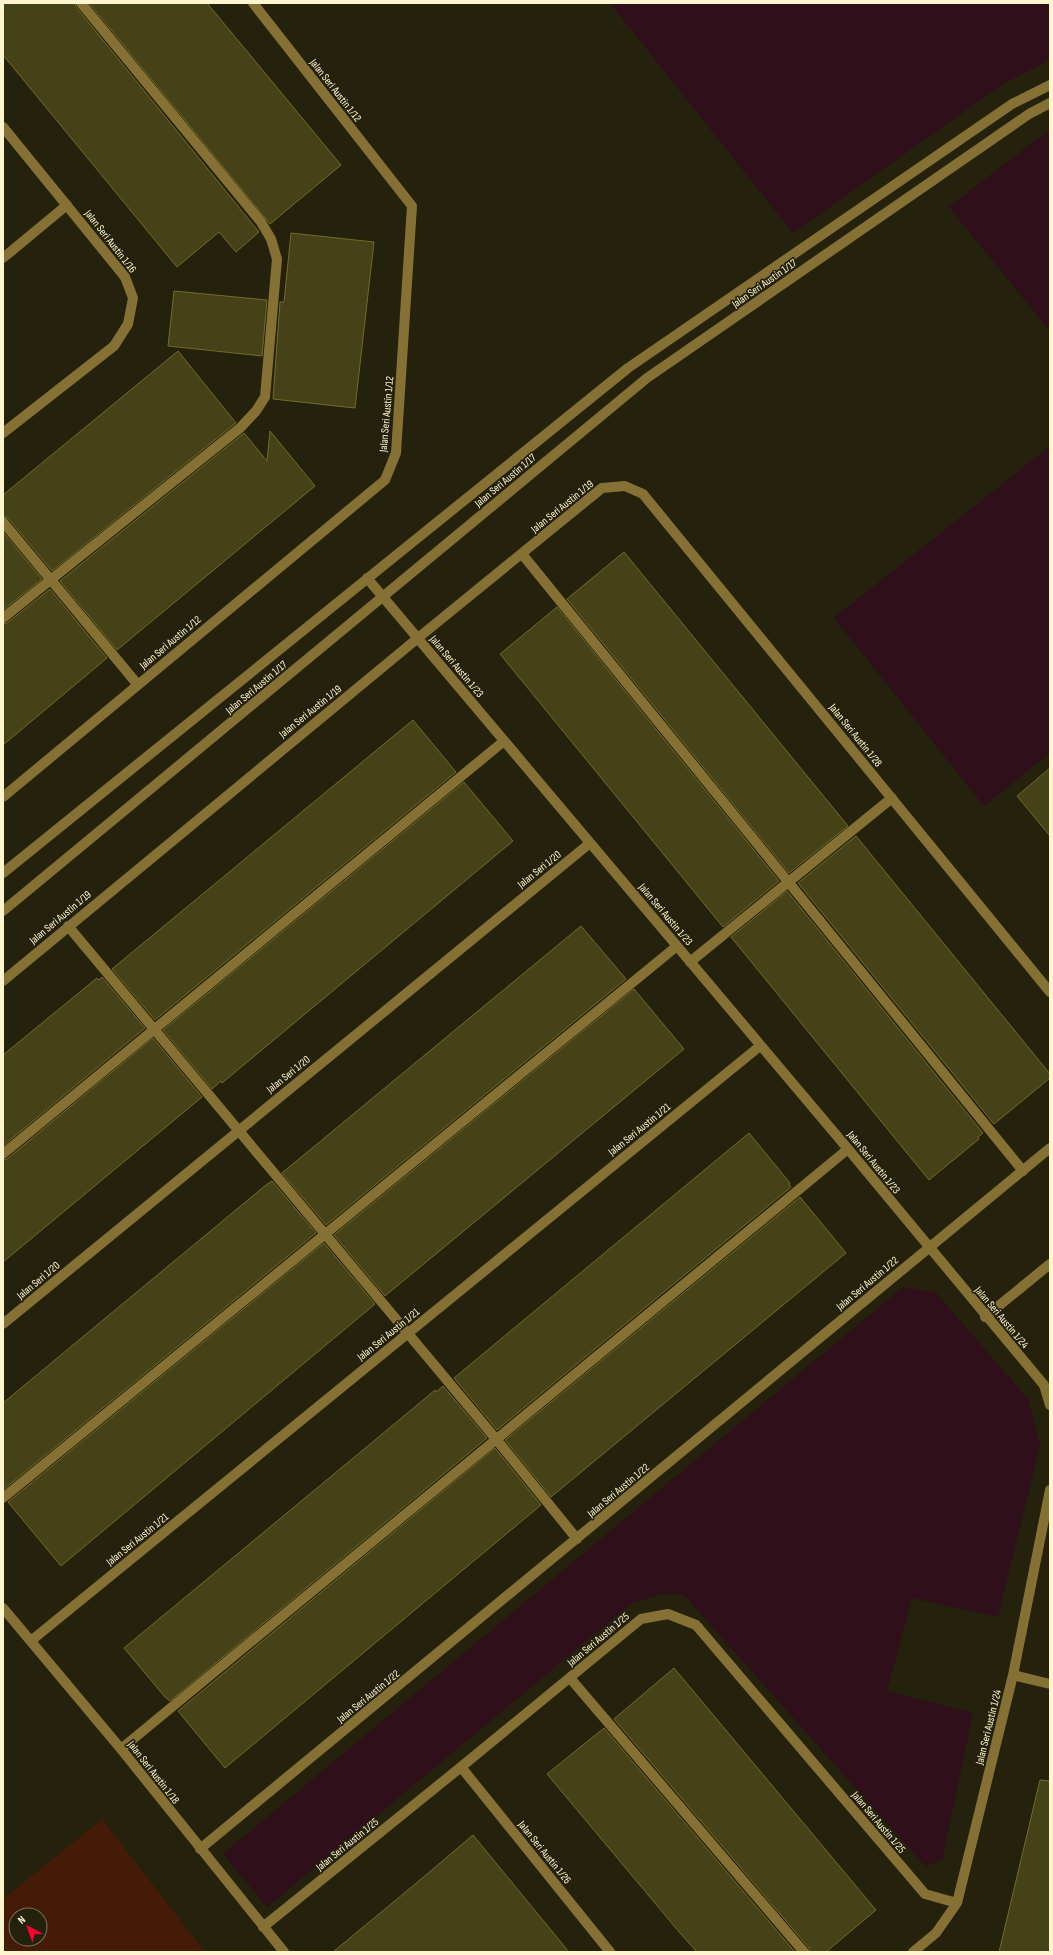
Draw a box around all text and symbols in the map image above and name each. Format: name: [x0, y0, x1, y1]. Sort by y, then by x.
street label: Jalan Seri Austin 1/12: [306, 56, 364, 125]
street label: Jalan Seri Austin 1/16: [81, 206, 139, 276]
street label: Jalan Seri Austin 1/17: [729, 256, 800, 311]
street label: Jalan Seri Austin 1/12: [377, 375, 396, 454]
street label: Jalan Seri Austin 1/17: [471, 451, 539, 510]
street label: Jalan Seri Austin 1/19: [528, 477, 596, 536]
street label: Jalan Seri Austin 1/12: [136, 613, 204, 672]
street label: Jalan Seri Austin 1/23: [426, 632, 487, 700]
street label: Jalan Seri Austin 1/17: [222, 658, 290, 717]
street label: Jalan Seri Austin 1/19: [276, 682, 344, 741]
street label: Jalan Seri Austin 1/28: [826, 701, 885, 769]
street label: Jalan Seri 1/20: [514, 848, 564, 891]
street label: Jalan Seri Austin 1/23: [635, 880, 696, 948]
street label: Jalan Seri Austin 1/19: [26, 888, 94, 948]
street label: Jalan Seri 1/20: [263, 1053, 313, 1096]
street label: Jalan Seri Austin 1/21: [605, 1100, 673, 1159]
street label: Jalan Seri Austin 1/23: [844, 1128, 903, 1197]
street label: Jalan Seri Austin 1/22: [833, 1253, 901, 1314]
street label: Jalan Seri 1/20: [13, 1259, 62, 1303]
street label: Jalan Seri Austin 1/24: [971, 1283, 1032, 1351]
street label: Jalan Seri Austin 1/21: [354, 1305, 422, 1364]
street label: Jalan Seri Austin 1/22: [584, 1460, 652, 1521]
street label: Jalan Seri Austin 1/21: [103, 1510, 171, 1569]
street label: Jalan Seri Austin 1/25: [564, 1610, 632, 1670]
street label: Jalan Seri Austin 1/22: [334, 1667, 403, 1726]
street label: Jalan Seri Austin 1/24: [973, 1688, 1004, 1767]
street label: Jalan Seri Austin 1/18: [124, 1737, 182, 1807]
street label: Jalan Seri Austin 1/25: [848, 1788, 908, 1856]
street label: Jalan Seri Austin 1/25: [313, 1815, 381, 1874]
street label: Jalan Seri Austin 1/26: [515, 1818, 574, 1886]
north arrow: [8, 1907, 48, 1947]
text: N: [15, 1913, 28, 1927]

